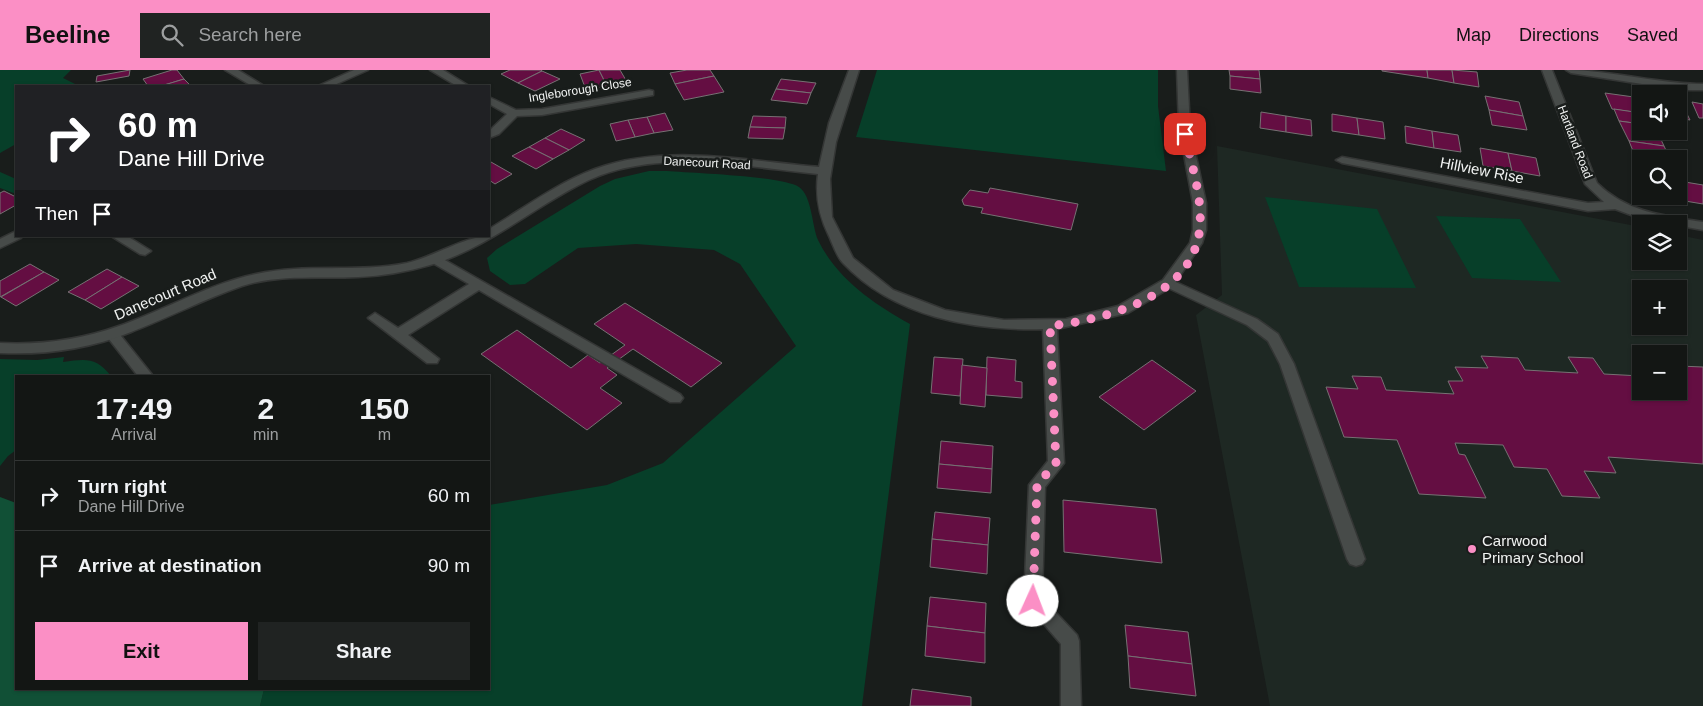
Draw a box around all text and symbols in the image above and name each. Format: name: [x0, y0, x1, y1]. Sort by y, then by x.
search box: [140, 13, 490, 58]
text: Beeline: [25, 21, 110, 48]
icon: search: [158, 21, 186, 49]
text: Search here: [198, 24, 302, 45]
text: Map: [1456, 25, 1491, 45]
text: Directions: [1519, 25, 1599, 45]
text: Saved: [1627, 25, 1678, 45]
street label: Ingleborough Close: [528, 75, 633, 105]
map controls: [1632, 85, 1687, 400]
button: sound: [1632, 85, 1687, 140]
street label: Hartland Road: [1555, 103, 1595, 181]
icon: right: [35, 105, 100, 170]
text: 60 m: [118, 105, 198, 144]
pin: [1164, 113, 1206, 155]
icon: arrive: [1171, 120, 1199, 148]
text: Dane Hill Drive: [118, 146, 265, 171]
button: search: [1632, 150, 1687, 205]
street label: Danecourt Road: [663, 154, 751, 172]
street label: Hillview Rise: [1439, 154, 1525, 186]
icon: arrive: [88, 200, 116, 228]
text: Then: [35, 203, 78, 224]
button: layers: [1632, 215, 1687, 270]
street label: Danecourt Road: [111, 265, 219, 323]
button: +: [1632, 280, 1687, 335]
button: −: [1632, 345, 1687, 400]
text: 17:49: [96, 392, 172, 425]
text: 2: [257, 392, 274, 425]
text: 150: [359, 392, 409, 425]
text: Arrival: [111, 426, 157, 443]
text: min: [253, 426, 279, 443]
text: m: [378, 426, 391, 443]
text: Turn right: [78, 476, 166, 497]
icon: right: [35, 482, 63, 510]
text: 60 m: [428, 485, 470, 506]
text: Dane Hill Drive: [78, 498, 185, 515]
place label: Carrwood Primary School: [1482, 532, 1584, 566]
marker: Carrwood Primary School: [1466, 543, 1478, 555]
icon: arrive: [35, 552, 63, 580]
text: Arrive at destination: [78, 555, 262, 576]
text: 90 m: [428, 555, 470, 576]
position arrow: [1006, 574, 1058, 626]
button: Exit: [35, 622, 248, 680]
button: Share: [258, 622, 470, 680]

